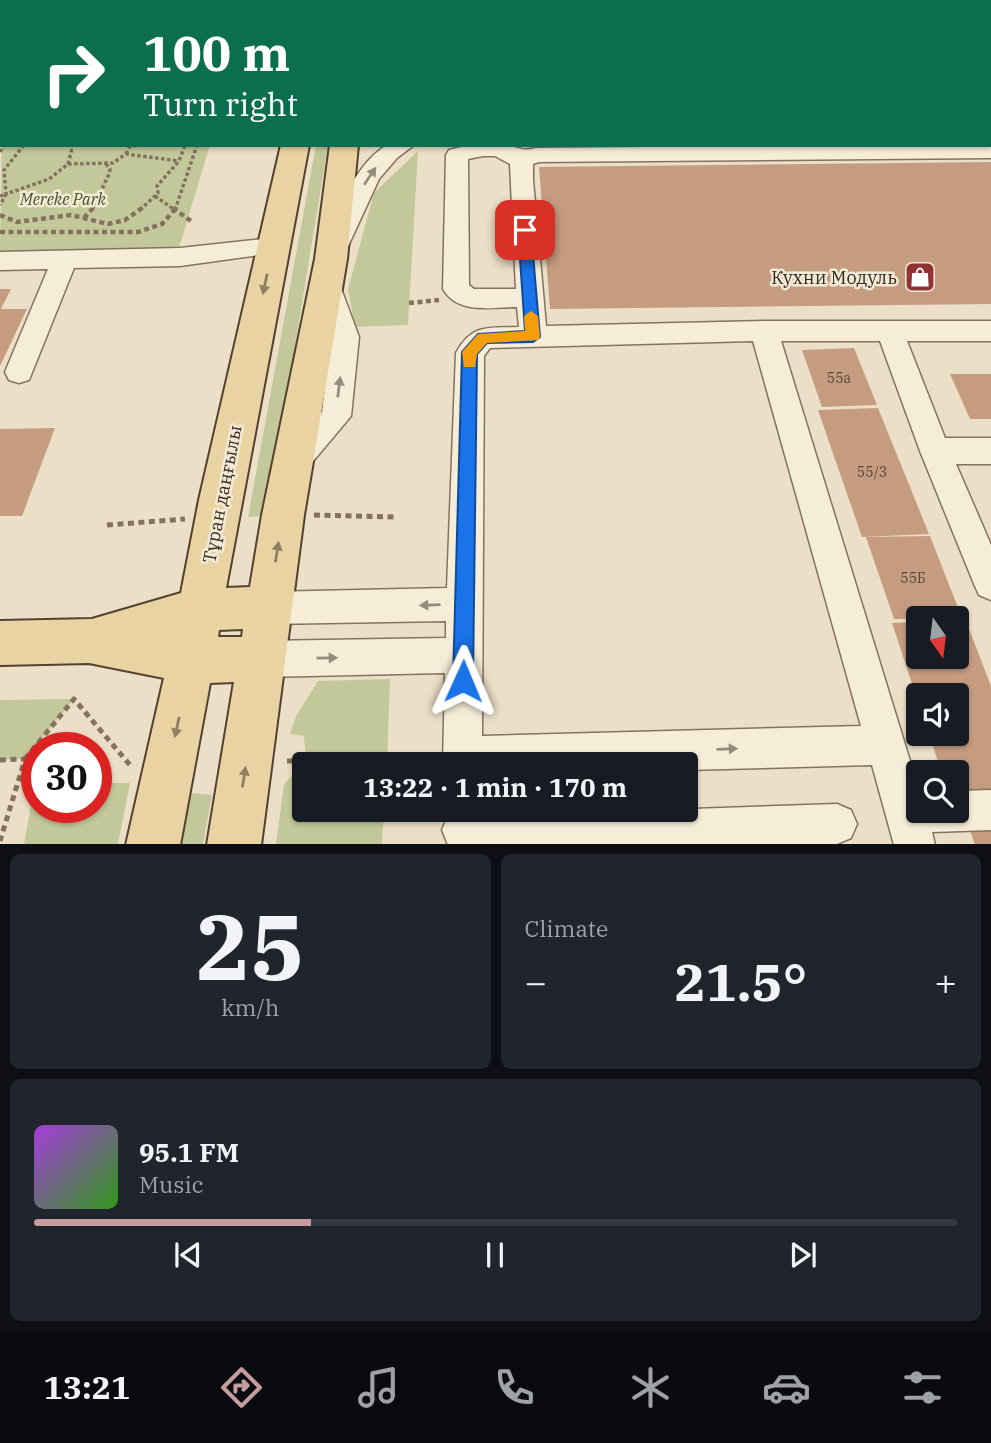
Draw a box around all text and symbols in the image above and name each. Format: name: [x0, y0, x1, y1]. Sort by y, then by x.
text: 100 m: [143, 21, 290, 84]
icon: right: [28, 28, 119, 119]
text: Turn right: [143, 83, 298, 125]
one-way arrow: [363, 167, 377, 185]
park label: Mereke Park: [19, 189, 107, 209]
pin: [495, 200, 555, 260]
icon: arrive: [506, 211, 544, 249]
shop icon: Кухни Модуль: [903, 260, 937, 294]
place label: Кухни Модуль: [771, 266, 897, 289]
one-way arrow: [260, 273, 271, 295]
house number: 55а: [827, 369, 852, 387]
one-way arrow: [334, 376, 345, 398]
street label: Тұран даңғылы: [197, 423, 247, 565]
house number: 55/3: [857, 463, 887, 481]
one-way arrow: [272, 541, 283, 563]
house number: 55Б: [900, 569, 926, 587]
one-way arrow: [419, 599, 441, 610]
north arrow: [906, 606, 970, 668]
map controls: [906, 606, 969, 823]
position arrow: [426, 644, 500, 718]
one-way arrow: [316, 652, 338, 663]
button: sound: [906, 683, 969, 746]
one-way arrow: [172, 716, 183, 738]
speed limit sign: 30: [21, 732, 112, 823]
one-way arrow: [716, 743, 738, 755]
button: search: [906, 760, 969, 823]
one-way arrow: [239, 766, 250, 788]
text: 13:22 · 1 min · 170 m: [363, 770, 627, 804]
text: 25: [196, 887, 305, 1005]
text: Climate: [525, 913, 608, 943]
text: 21.5°: [674, 948, 807, 1015]
text: −: [525, 957, 547, 1006]
text: +: [934, 957, 957, 1006]
text: km/h: [221, 992, 279, 1022]
text: 95.1 FM: [139, 1135, 239, 1169]
text: Music: [139, 1169, 204, 1199]
icon: previous: [169, 1236, 207, 1274]
icon: pause: [476, 1236, 514, 1274]
icon: next: [784, 1236, 822, 1274]
icon: directions: [217, 1363, 266, 1412]
icon: music: [354, 1363, 403, 1412]
icon: phone: [490, 1363, 539, 1412]
icon: climate: [626, 1363, 675, 1412]
icon: car: [762, 1363, 811, 1412]
icon: filters: [898, 1363, 947, 1412]
text: 13:21: [44, 1366, 130, 1408]

